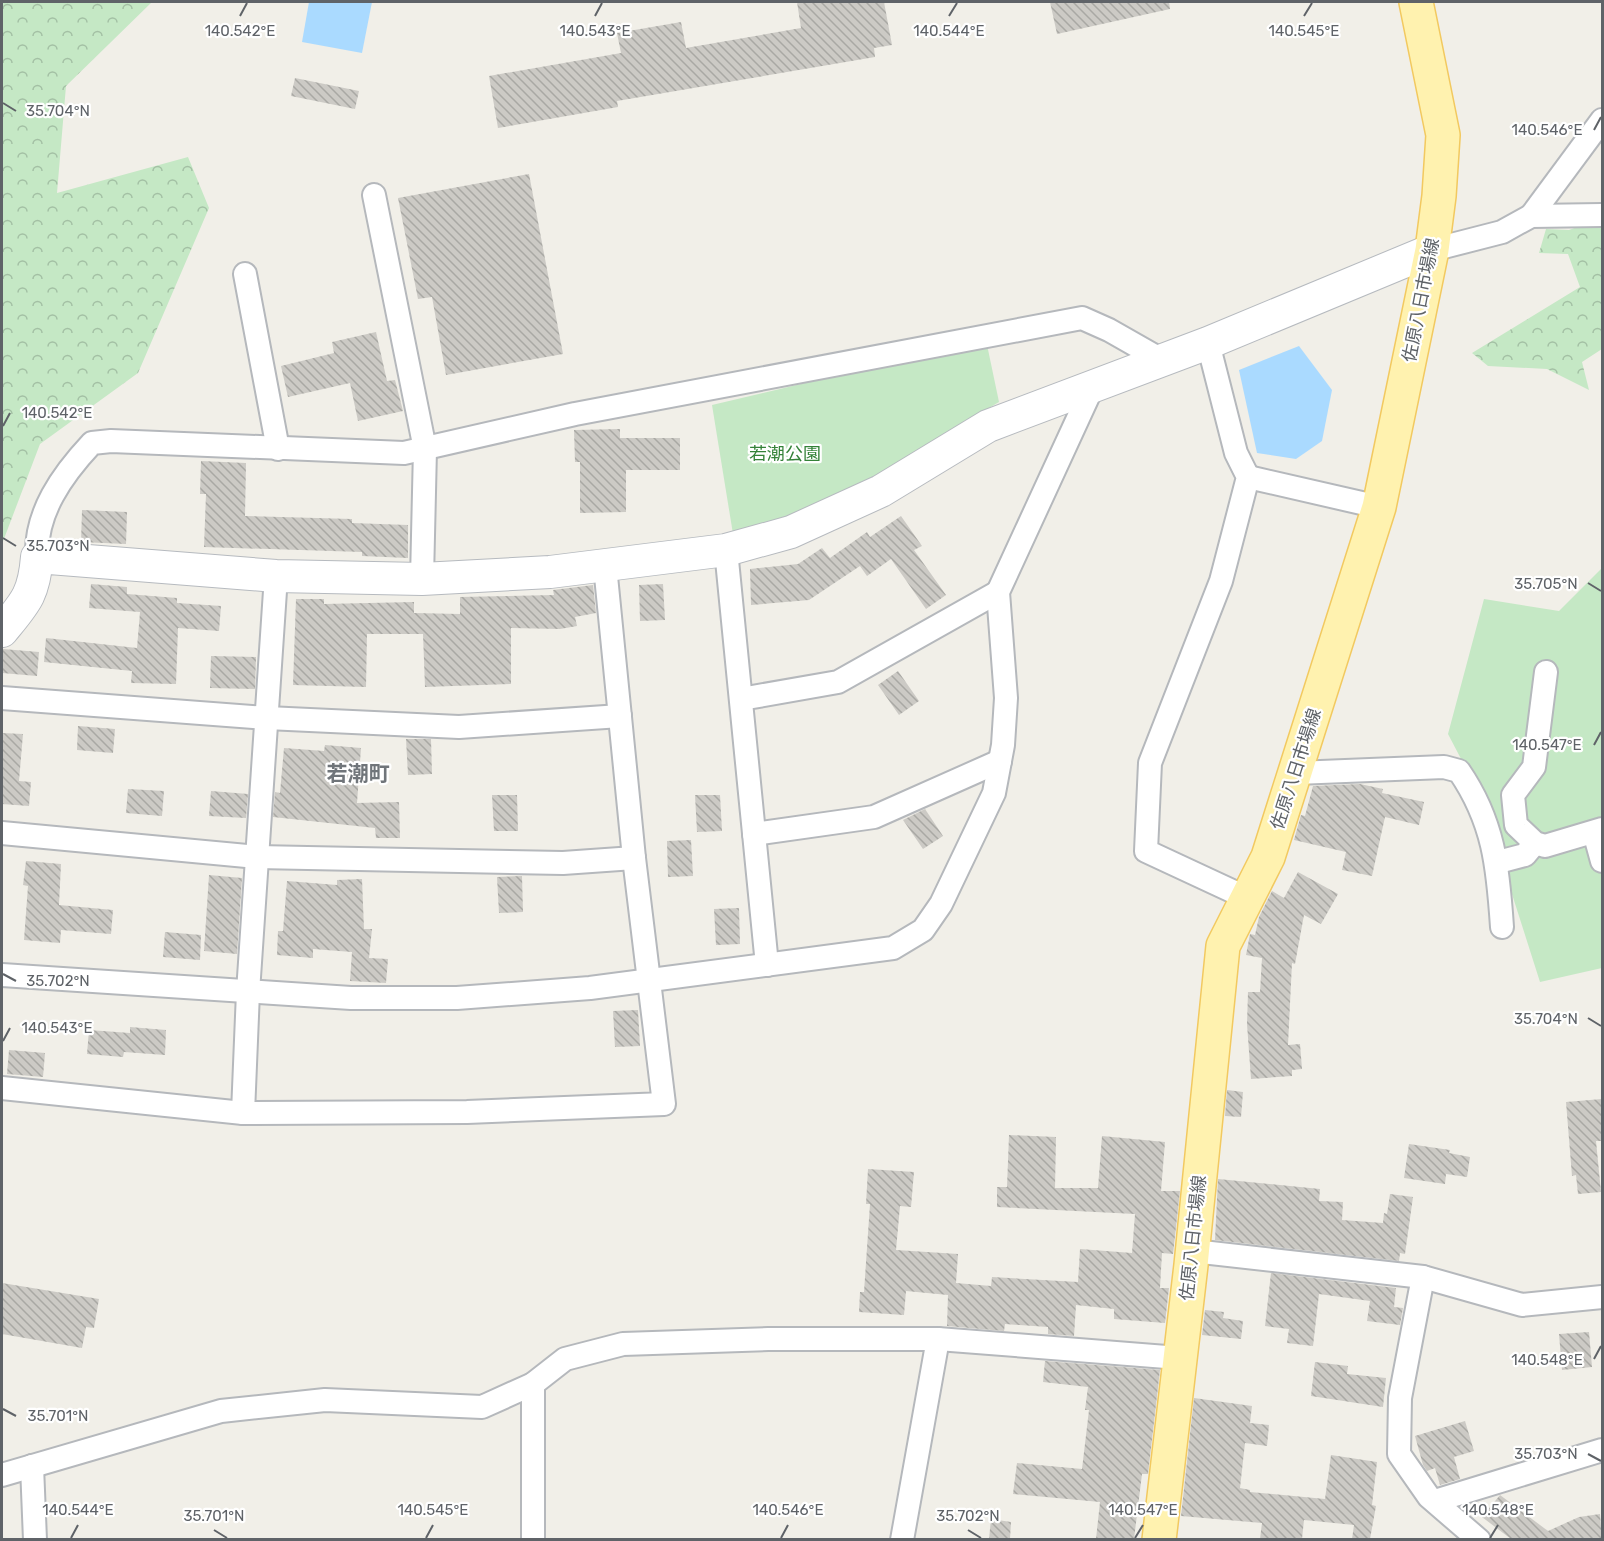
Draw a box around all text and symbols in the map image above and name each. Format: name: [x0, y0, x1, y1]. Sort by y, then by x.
text: 140.542°E: [205, 22, 275, 40]
text: 140.543°E: [560, 22, 630, 40]
text: 140.544°E: [913, 22, 985, 40]
text: 140.545°E: [1269, 22, 1339, 40]
text: 35.704°N: [26, 102, 90, 120]
text: 140.546°E: [1512, 121, 1583, 139]
street label: 佐原八日市場線: [1398, 236, 1444, 364]
text: 140.542°E: [22, 404, 92, 422]
park label: 若潮公園: [749, 443, 821, 465]
text: 35.703°N: [26, 537, 90, 555]
text: 35.705°N: [1514, 575, 1578, 593]
street label: 佐原八日市場線: [1266, 706, 1326, 832]
text: 140.547°E: [1512, 736, 1582, 754]
district label: 若潮町: [327, 761, 390, 786]
text: 35.702°N: [26, 972, 90, 990]
text: 35.704°N: [1514, 1010, 1578, 1028]
text: 140.543°E: [22, 1019, 92, 1037]
street label: 佐原八日市場線: [1175, 1174, 1211, 1302]
text: 140.548°E: [1511, 1351, 1583, 1369]
text: 35.701°N: [27, 1407, 89, 1425]
text: 35.703°N: [1514, 1445, 1578, 1463]
text: 140.544°E: [42, 1501, 114, 1519]
text: 140.545°E: [398, 1501, 468, 1519]
text: 140.546°E: [753, 1501, 824, 1519]
text: 140.547°E: [1108, 1501, 1178, 1519]
text: 140.548°E: [1462, 1501, 1534, 1519]
text: 35.701°N: [183, 1507, 245, 1525]
text: 35.702°N: [936, 1507, 1000, 1525]

